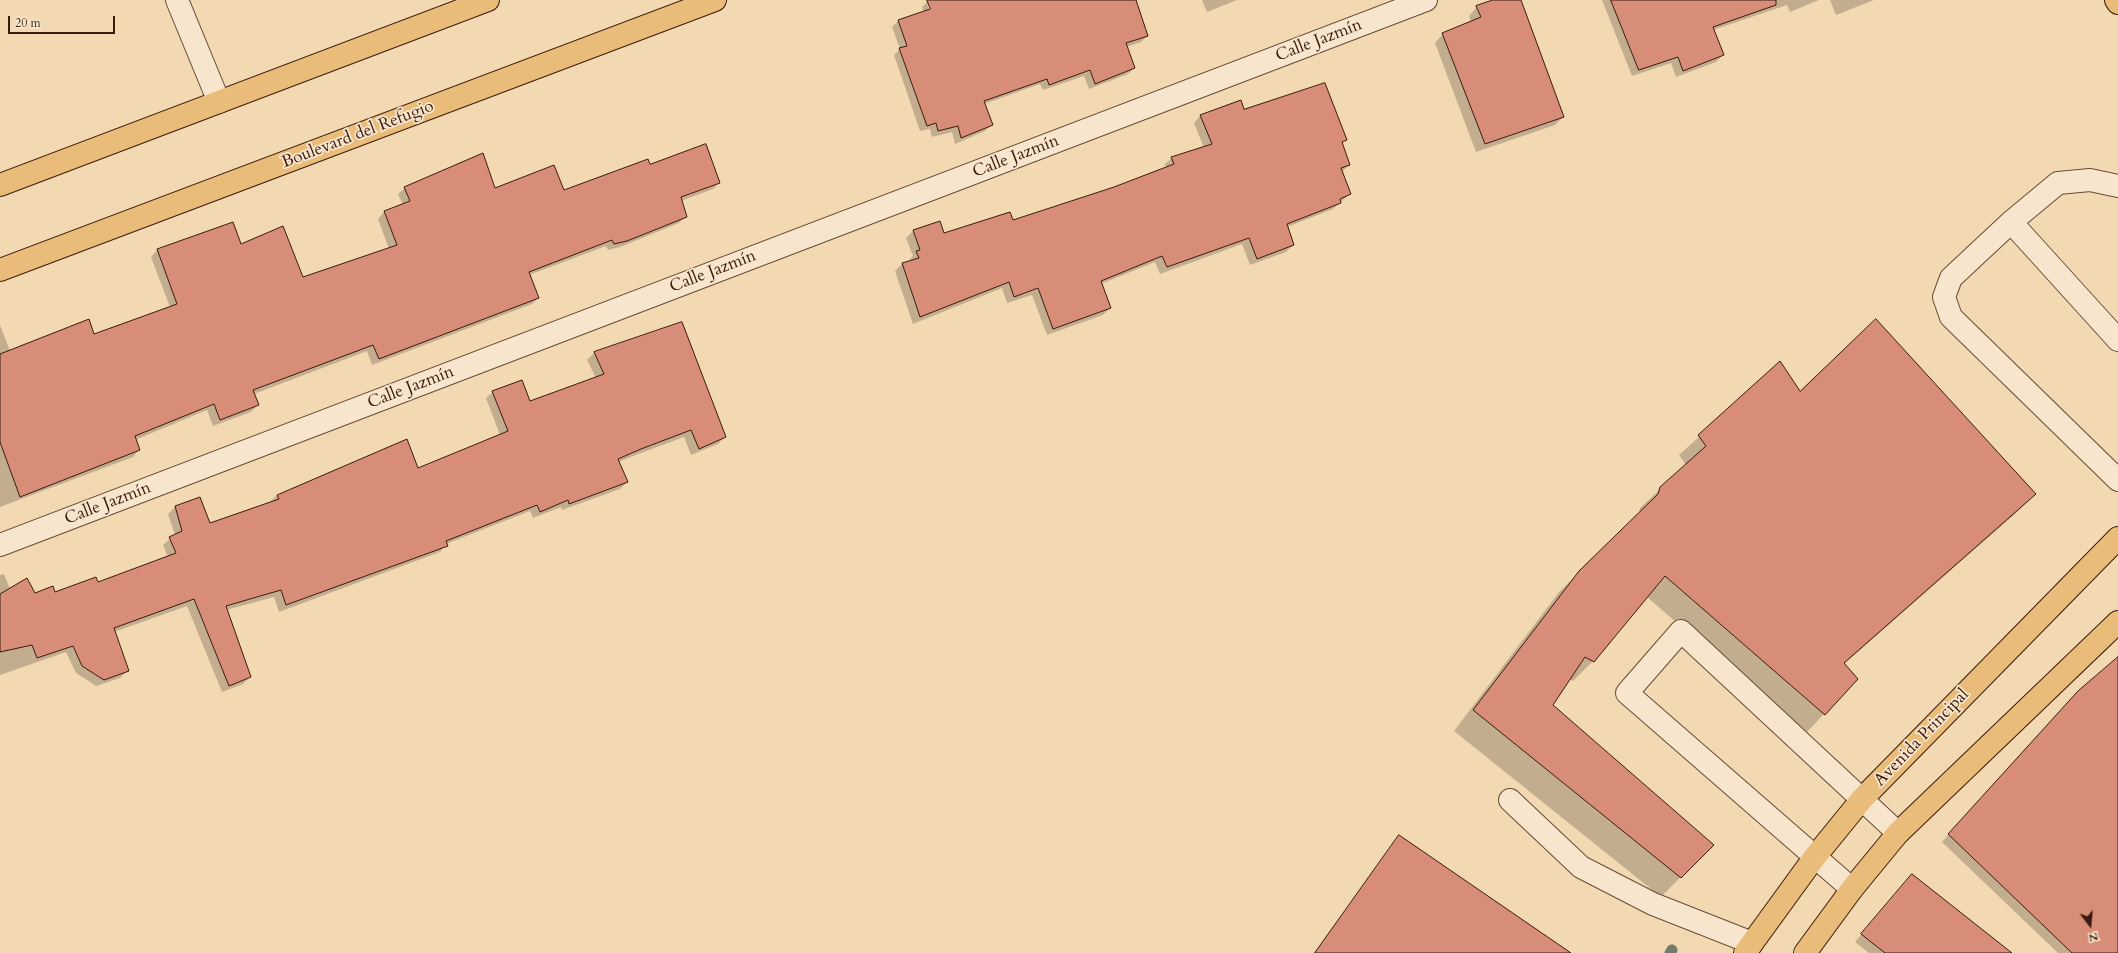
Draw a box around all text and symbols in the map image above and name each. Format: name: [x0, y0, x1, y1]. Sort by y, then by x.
scale bar: [10, 8, 117, 34]
text: 20 m: [15, 15, 41, 31]
street label: Calle Jazmín: [1273, 15, 1365, 67]
street label: Boulevard del Refugio: [279, 97, 437, 173]
street label: Calle Jazmín: [970, 131, 1062, 183]
street label: Calle Jazmín: [667, 246, 759, 298]
street label: Calle Jazmín: [365, 362, 457, 414]
street label: Calle Jazmín: [62, 478, 154, 530]
street label: Avenida Principal: [1870, 685, 1974, 791]
north arrow: [2070, 905, 2110, 945]
text: N: [2087, 928, 2100, 946]

